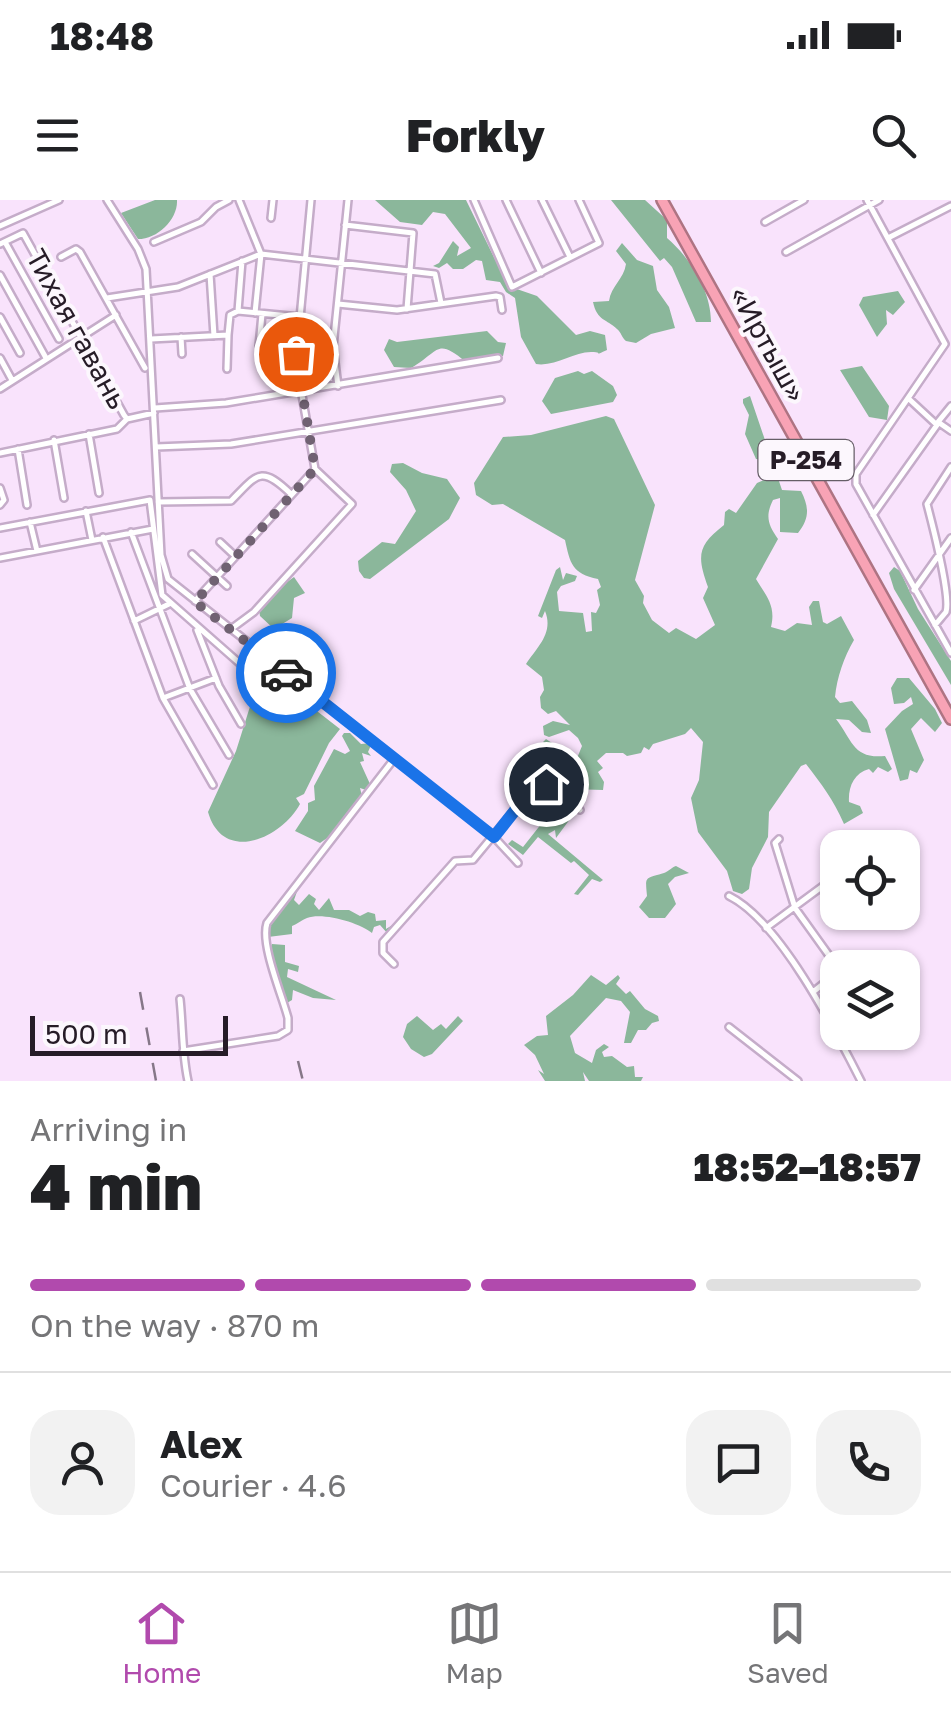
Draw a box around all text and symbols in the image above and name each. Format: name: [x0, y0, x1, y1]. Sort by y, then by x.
text: 18:48: [50, 13, 154, 58]
icon: menu: [30, 108, 85, 163]
text: Forkly: [406, 108, 545, 162]
icon: search: [866, 108, 921, 163]
street label: Тихая гавань: [20, 243, 135, 414]
street label: «Иртыш»: [723, 281, 813, 407]
pin: [254, 312, 339, 397]
icon: bag: [269, 327, 324, 382]
road number: Р-254: [758, 440, 854, 480]
courier: [236, 623, 336, 723]
icon: car: [259, 646, 314, 701]
pin: [504, 742, 589, 827]
icon: home: [519, 757, 574, 812]
map controls: [820, 830, 920, 1050]
button: locate: [820, 830, 920, 930]
button: layers: [820, 950, 920, 1050]
scale bar: [30, 1011, 228, 1056]
text: 500 m: [45, 1017, 128, 1050]
text: Arriving in: [30, 1110, 187, 1148]
text: 18:52–18:57: [693, 1144, 921, 1189]
text: 4 min: [30, 1146, 202, 1224]
text: On the way · 870 m: [30, 1306, 319, 1344]
button: person: [30, 1410, 135, 1515]
button: chat: [686, 1410, 791, 1515]
button: phone: [816, 1410, 921, 1515]
text: Alex: [160, 1421, 243, 1466]
text: Courier · 4.6: [160, 1466, 347, 1504]
tab: Home: [122, 1596, 201, 1689]
tab: Map: [446, 1596, 503, 1689]
tab: Saved: [747, 1596, 829, 1689]

